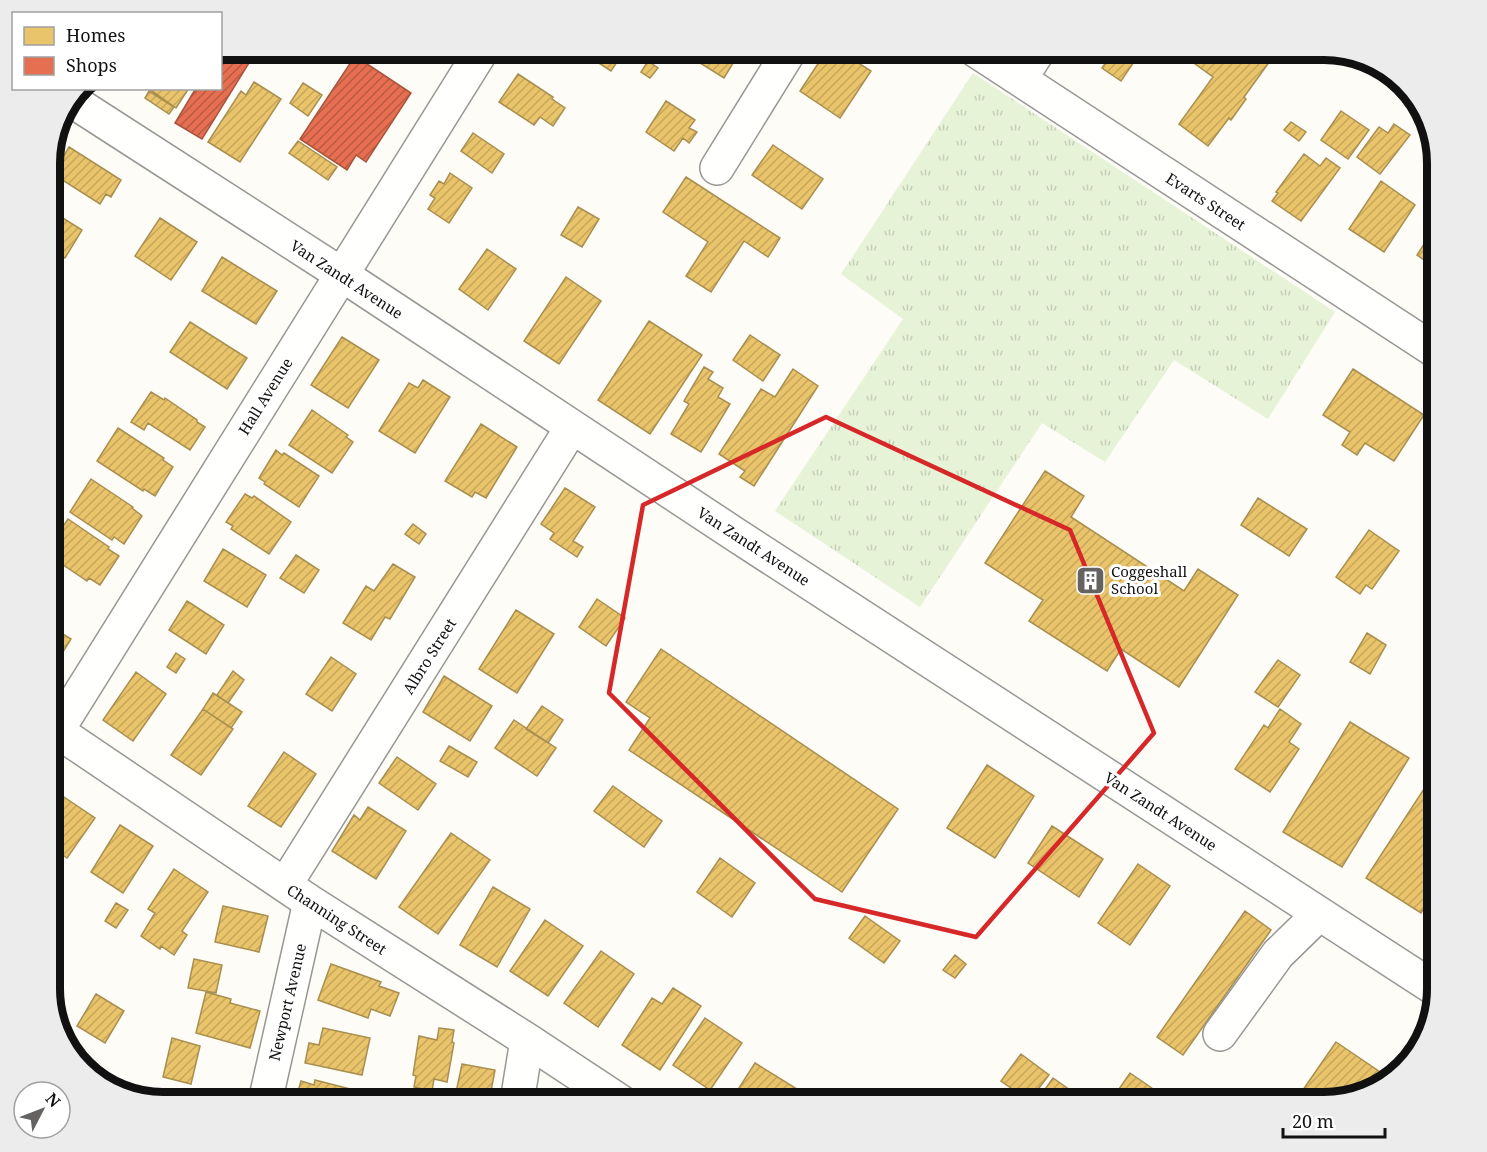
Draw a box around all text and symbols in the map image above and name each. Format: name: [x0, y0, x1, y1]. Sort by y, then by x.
legend: [12, 12, 222, 90]
text: Homes: [66, 23, 125, 47]
text: Shops: [66, 53, 117, 77]
street label: Evarts Street: [1162, 168, 1250, 234]
street label: Van Zandt Avenue: [287, 235, 407, 323]
street label: Hall Avenue: [233, 354, 297, 438]
street label: Van Zandt Avenue: [694, 502, 814, 590]
place label: Coggeshall School: [1111, 561, 1187, 598]
building icon: Coggeshall School: [1074, 564, 1106, 596]
street label: Albro Street: [398, 614, 460, 698]
street label: Van Zandt Avenue: [1101, 767, 1221, 855]
street label: Channing Street: [283, 879, 391, 959]
street label: Newport Avenue: [264, 941, 310, 1063]
north arrow: [12, 1080, 72, 1140]
text: N: [41, 1088, 66, 1112]
scale bar: [1283, 1101, 1385, 1139]
text: 20 m: [1292, 1109, 1334, 1133]

